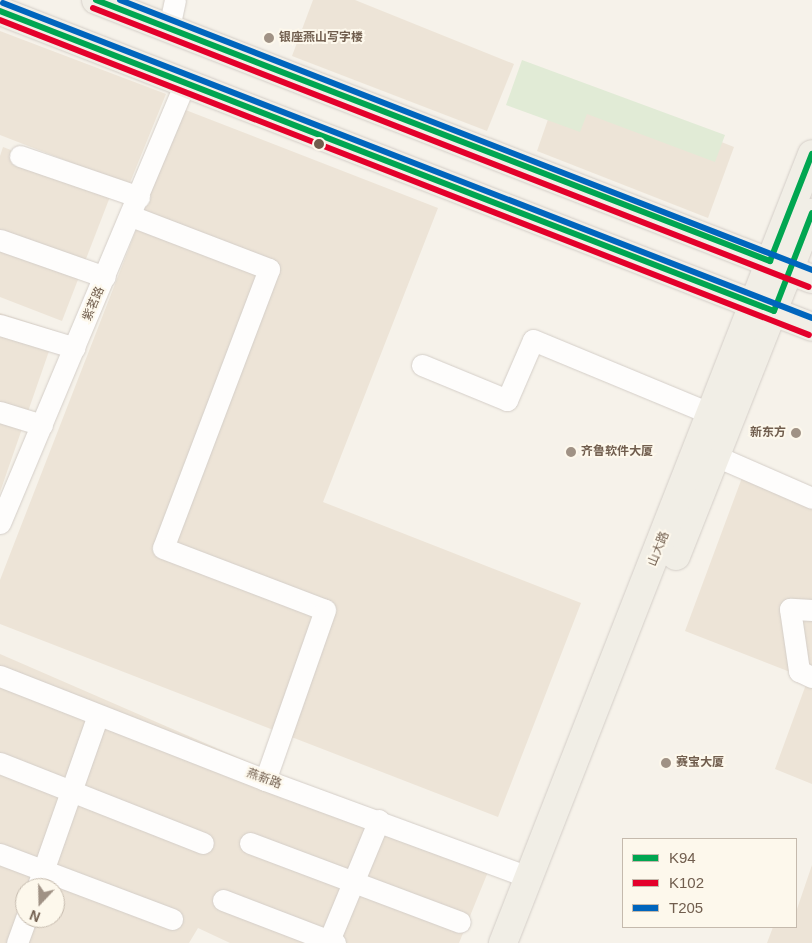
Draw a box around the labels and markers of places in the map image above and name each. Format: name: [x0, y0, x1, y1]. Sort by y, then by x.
place label: 银座燕山写字楼: [279, 31, 363, 45]
marker: 银座燕山写字楼: [263, 32, 275, 44]
unlabelled marker: [314, 139, 324, 149]
place label: 新东方: [750, 426, 786, 440]
marker: 新东方: [790, 427, 802, 439]
place label: 齐鲁软件大厦: [581, 445, 653, 459]
marker: 齐鲁软件大厦: [565, 446, 577, 458]
place label: 赛宝大厦: [676, 756, 724, 770]
marker: 赛宝大厦: [660, 757, 672, 769]

